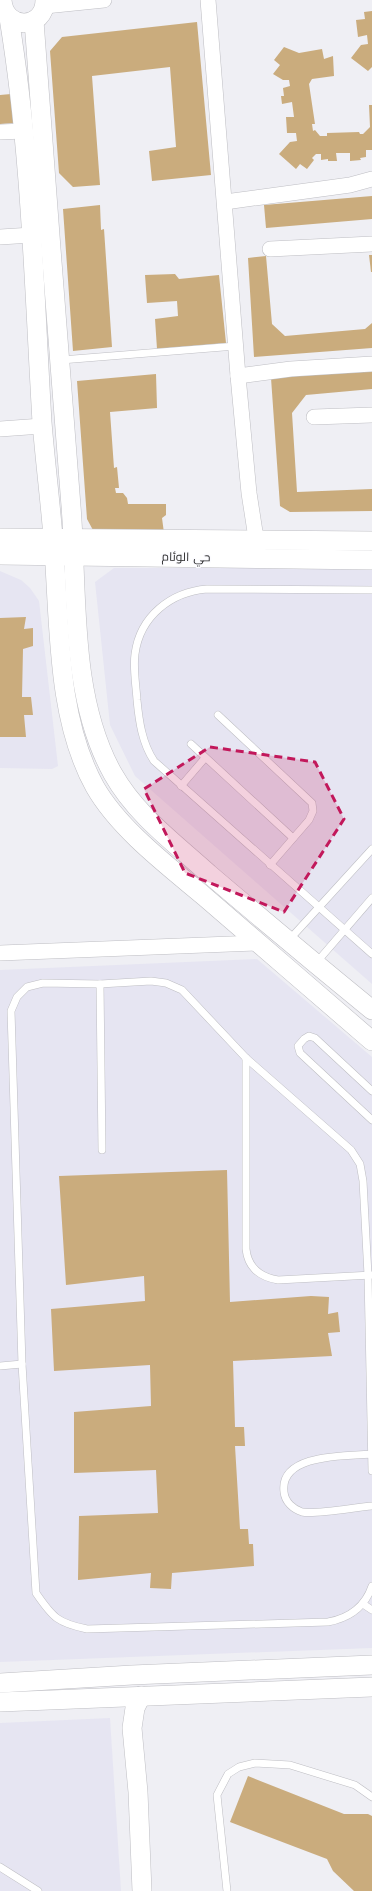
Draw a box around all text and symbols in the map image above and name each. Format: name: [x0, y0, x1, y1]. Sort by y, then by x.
street label: حي الوئام: [161, 550, 211, 567]

